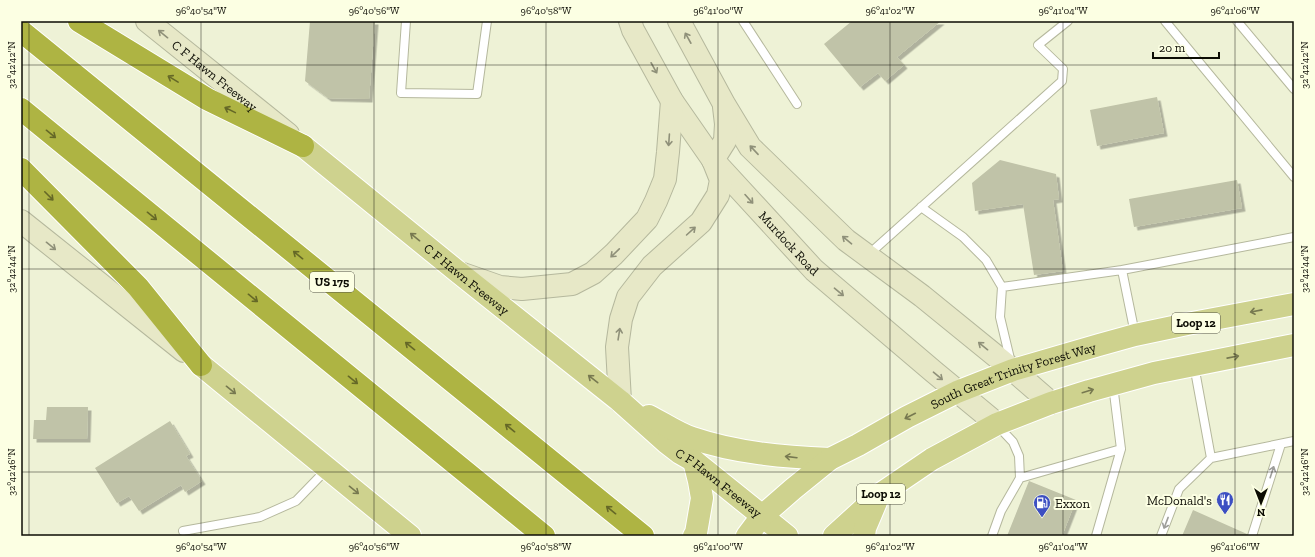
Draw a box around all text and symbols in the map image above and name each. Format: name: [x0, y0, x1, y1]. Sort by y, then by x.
text: 96°40'54"W: [176, 5, 227, 17]
text: 96°40'56"W: [349, 5, 400, 17]
text: 96°40'58"W: [521, 5, 572, 17]
text: 96°41'00"W: [693, 5, 743, 17]
text: 96°41'02"W: [865, 5, 915, 17]
text: 96°41'04"W: [1038, 5, 1088, 17]
text: 96°41'06"W: [1210, 5, 1260, 17]
one-way arrow: [158, 29, 169, 38]
one-way arrow: [684, 32, 691, 44]
scale bar: [1153, 34, 1219, 60]
street label: C F Hawn Freeway: [169, 37, 260, 115]
text: 32°42'42"N: [6, 41, 18, 89]
text: 20 m: [1159, 41, 1186, 55]
text: 32°42'42"N: [1299, 41, 1311, 89]
one-way arrow: [650, 62, 658, 74]
one-way arrow: [167, 74, 179, 82]
one-way arrow: [224, 106, 236, 114]
one-way arrow: [46, 129, 57, 138]
one-way arrow: [666, 133, 673, 146]
one-way arrow: [749, 145, 758, 155]
one-way arrow: [44, 192, 54, 201]
one-way arrow: [744, 194, 753, 204]
street label: Murdock Road: [756, 208, 822, 279]
one-way arrow: [147, 211, 157, 220]
one-way arrow: [686, 226, 696, 236]
one-way arrow: [410, 233, 421, 242]
one-way arrow: [842, 236, 853, 245]
one-way arrow: [46, 241, 57, 250]
street label: C F Hawn Freeway: [421, 241, 512, 318]
text: 32°42'44"N: [6, 245, 18, 293]
text: 32°42'44"N: [1299, 245, 1311, 293]
one-way arrow: [610, 248, 620, 258]
one-way arrow: [292, 251, 303, 259]
road number: US 175: [310, 272, 354, 292]
one-way arrow: [834, 287, 844, 296]
one-way arrow: [247, 294, 258, 302]
one-way arrow: [1250, 308, 1263, 316]
road number: Loop 12: [1172, 313, 1220, 333]
one-way arrow: [615, 328, 623, 341]
street label: South Great Trinity Forest Way: [928, 339, 1098, 412]
one-way arrow: [404, 341, 415, 350]
one-way arrow: [977, 341, 988, 350]
one-way arrow: [1226, 353, 1239, 361]
one-way arrow: [933, 372, 943, 381]
one-way arrow: [588, 375, 599, 384]
one-way arrow: [348, 376, 359, 385]
one-way arrow: [226, 385, 237, 394]
one-way arrow: [1082, 387, 1094, 395]
one-way arrow: [904, 412, 916, 420]
one-way arrow: [505, 423, 516, 432]
street label: C F Hawn Freeway: [673, 445, 765, 521]
text: 32°42'46"N: [6, 448, 18, 496]
text: 32°42'46"N: [1299, 448, 1311, 496]
one-way arrow: [785, 453, 798, 461]
one-way arrow: [1269, 466, 1276, 479]
north arrow: [1241, 483, 1281, 523]
road number: Loop 12: [857, 484, 905, 504]
one-way arrow: [348, 485, 359, 494]
restaurant icon: McDonald's: [1215, 490, 1235, 515]
fuel station icon: Exxon: [1032, 493, 1052, 518]
place label: McDonald's: [1147, 493, 1212, 508]
place label: Exxon: [1055, 496, 1090, 511]
one-way arrow: [606, 505, 617, 514]
text: N: [1256, 506, 1265, 519]
one-way arrow: [1161, 517, 1169, 529]
text: 96°40'54"W: [176, 541, 227, 553]
text: 96°40'56"W: [349, 541, 400, 553]
text: 96°40'58"W: [521, 541, 572, 553]
text: 96°41'00"W: [693, 541, 743, 553]
text: 96°41'02"W: [865, 541, 915, 553]
text: 96°41'04"W: [1038, 541, 1088, 553]
text: 96°41'06"W: [1210, 541, 1260, 553]

